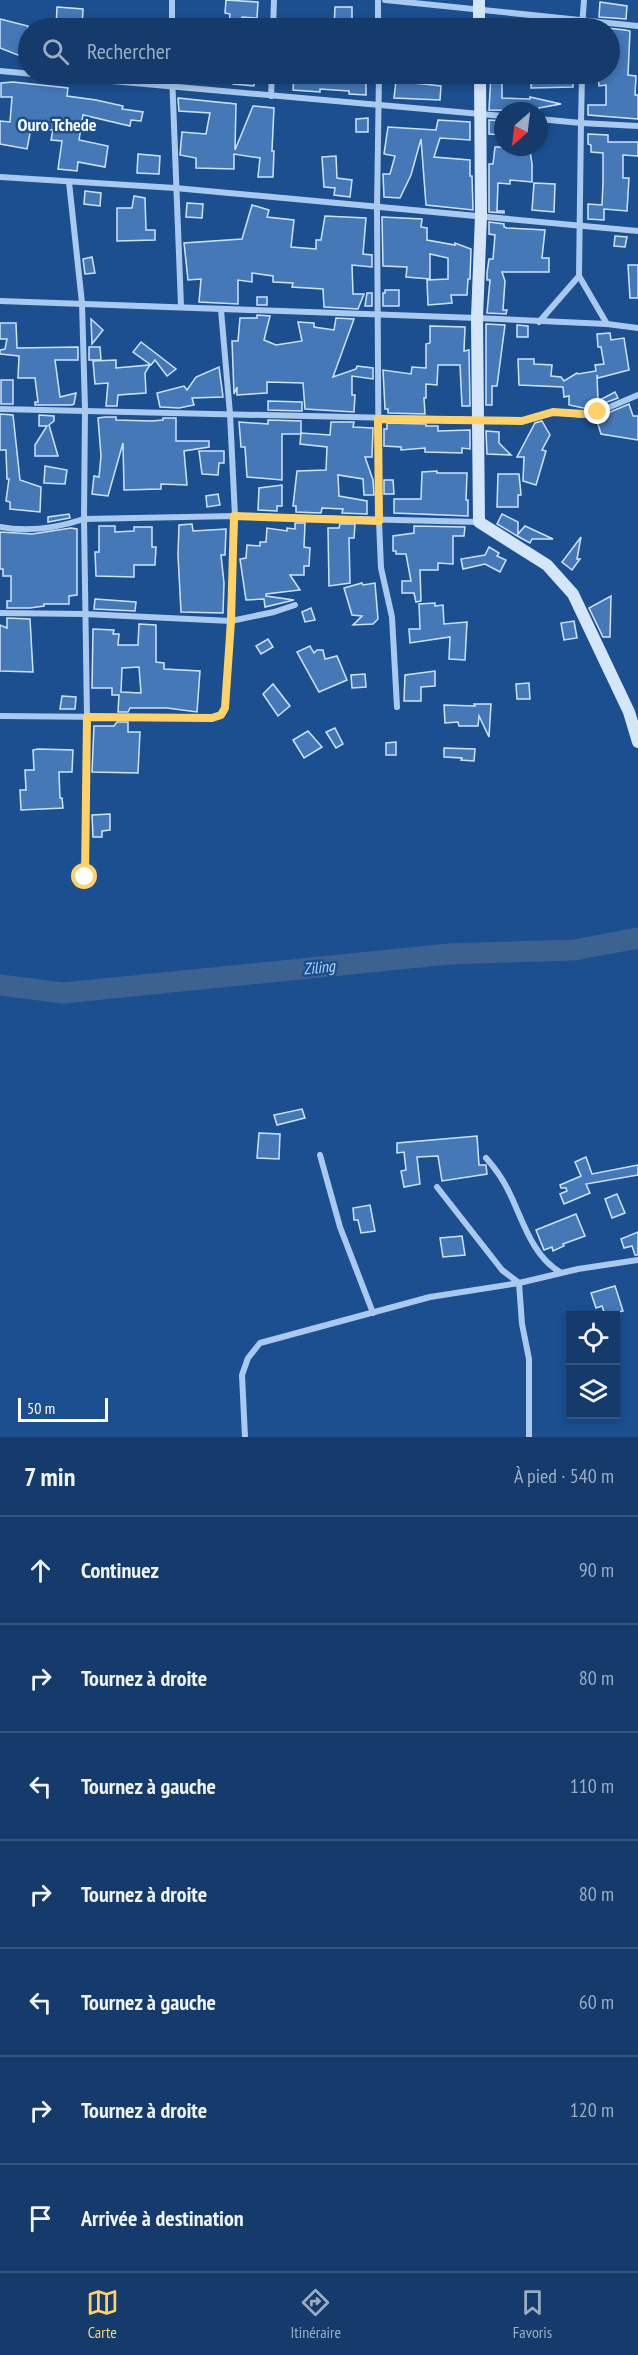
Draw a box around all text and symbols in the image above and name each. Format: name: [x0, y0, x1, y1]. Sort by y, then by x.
search box: [18, 18, 620, 84]
icon: search: [39, 35, 72, 68]
text: Rechercher: [87, 37, 171, 65]
north arrow: [494, 102, 548, 156]
district label: Ouro Tchede: [18, 113, 97, 136]
route end: [584, 398, 610, 424]
route start: [71, 863, 97, 889]
water label: Ziling: [302, 955, 337, 979]
map controls: [566, 1311, 620, 1419]
button: locate: [566, 1311, 620, 1365]
button: layers: [566, 1365, 620, 1419]
scale bar: [18, 1395, 108, 1422]
text: 50 m: [27, 1398, 55, 1418]
text: 7 min: [24, 1460, 75, 1493]
text: À pied · 540 m: [514, 1463, 614, 1489]
icon: ahead: [24, 1554, 57, 1587]
text: Continuez: [81, 1556, 159, 1584]
text: 90 m: [579, 1557, 614, 1583]
icon: right: [24, 1662, 57, 1695]
text: Tournez à droite: [81, 1664, 207, 1692]
text: 80 m: [579, 1665, 614, 1691]
icon: left: [24, 1770, 57, 1803]
text: Tournez à gauche: [81, 1772, 216, 1800]
text: 110 m: [570, 1773, 614, 1799]
icon: right: [24, 1878, 57, 1911]
text: Tournez à droite: [81, 1880, 207, 1908]
text: 80 m: [579, 1881, 614, 1907]
icon: left: [24, 1986, 57, 2019]
text: Tournez à gauche: [81, 1988, 216, 2016]
text: 60 m: [579, 1989, 614, 2015]
icon: right: [24, 2094, 57, 2127]
text: Tournez à droite: [81, 2096, 207, 2124]
text: 120 m: [570, 2097, 614, 2123]
icon: arrive: [24, 2202, 57, 2235]
text: Arrivée à destination: [81, 2204, 244, 2232]
tab: Carte: [86, 2286, 119, 2342]
tab: Itinéraire: [291, 2286, 341, 2342]
tab: Favoris: [513, 2286, 552, 2342]

